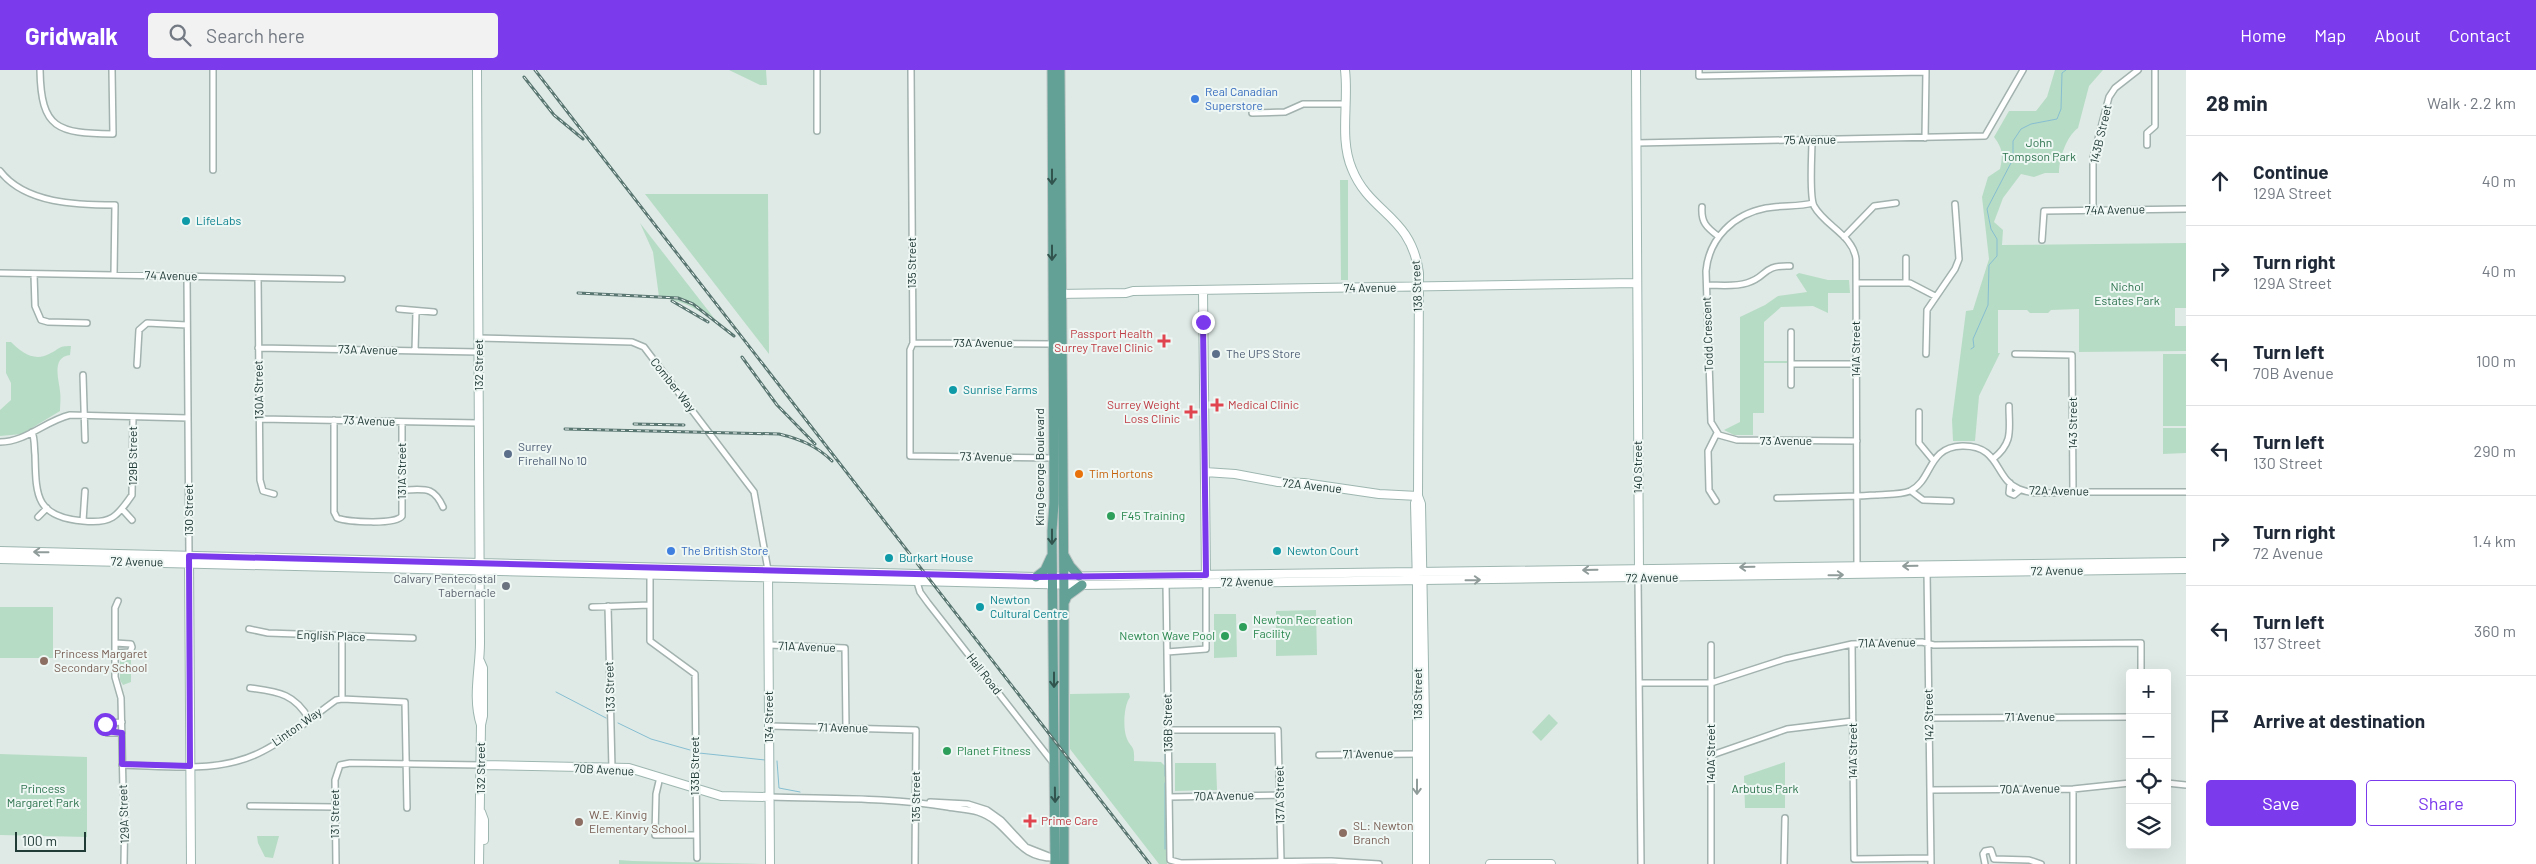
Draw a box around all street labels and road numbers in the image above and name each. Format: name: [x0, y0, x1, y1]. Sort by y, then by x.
street label: 143B Street: [2086, 103, 2114, 164]
street label: 75 Avenue: [1784, 132, 1836, 146]
street label: 74A Avenue: [2085, 201, 2145, 217]
street label: 135 Street: [904, 237, 918, 289]
street label: 138 Street: [1408, 260, 1424, 312]
street label: 74 Avenue: [144, 268, 198, 282]
street label: 74 Avenue: [1343, 280, 1397, 294]
street label: Todd Crescent: [1699, 296, 1715, 372]
street label: 141A Street: [1848, 321, 1862, 377]
street label: 73A Avenue: [953, 335, 1013, 349]
street label: 132 Street: [471, 339, 485, 391]
street label: 73A Avenue: [338, 341, 398, 357]
street label: Comber Way: [648, 354, 700, 415]
street label: 130A Street: [250, 360, 266, 420]
street label: 143 Street: [2065, 397, 2079, 449]
street label: King George Boulevard: [1032, 408, 1046, 526]
street label: 73 Avenue: [343, 412, 395, 428]
street label: 129B Street: [125, 426, 139, 486]
street label: 73 Avenue: [1760, 433, 1812, 447]
street label: 140 Street: [1630, 441, 1644, 493]
street label: 131A Street: [394, 443, 408, 499]
street label: 73 Avenue: [960, 449, 1012, 463]
street label: 72A Avenue: [1282, 475, 1343, 495]
street label: 72A Avenue: [2029, 482, 2089, 498]
street label: 130 Street: [181, 484, 195, 536]
street label: 72 Avenue: [111, 554, 163, 568]
street label: 72 Avenue: [2031, 563, 2083, 577]
street label: 72 Avenue: [1626, 570, 1678, 584]
street label: 72 Avenue: [1221, 574, 1273, 588]
street label: English Place: [296, 627, 366, 643]
street label: 71A Avenue: [1858, 634, 1916, 650]
street label: 71A Avenue: [778, 638, 836, 654]
street label: Hall Road: [964, 650, 1005, 697]
street label: 133 Street: [601, 661, 617, 713]
street label: 138 Street: [1410, 668, 1424, 720]
street label: 142 Street: [1921, 689, 1935, 741]
street label: 134 Street: [761, 691, 775, 743]
street label: 136B Street: [1159, 693, 1175, 753]
street label: Linton Way: [269, 704, 324, 748]
street label: 71 Avenue: [2005, 709, 2055, 723]
street label: 71 Avenue: [818, 720, 868, 734]
street label: 141A Street: [1845, 723, 1859, 779]
street label: 140A Street: [1703, 724, 1717, 784]
street label: 133B Street: [687, 736, 701, 796]
street label: 132 Street: [473, 742, 487, 794]
street label: 71 Avenue: [1343, 746, 1393, 760]
street label: 70B Avenue: [573, 760, 635, 778]
street label: 137A Street: [1271, 766, 1287, 824]
street label: 135 Street: [908, 771, 922, 823]
street label: 70A Avenue: [2000, 780, 2060, 796]
street label: 129A Street: [115, 784, 131, 844]
street label: 70A Avenue: [1194, 787, 1254, 803]
street label: 131 Street: [327, 789, 341, 839]

